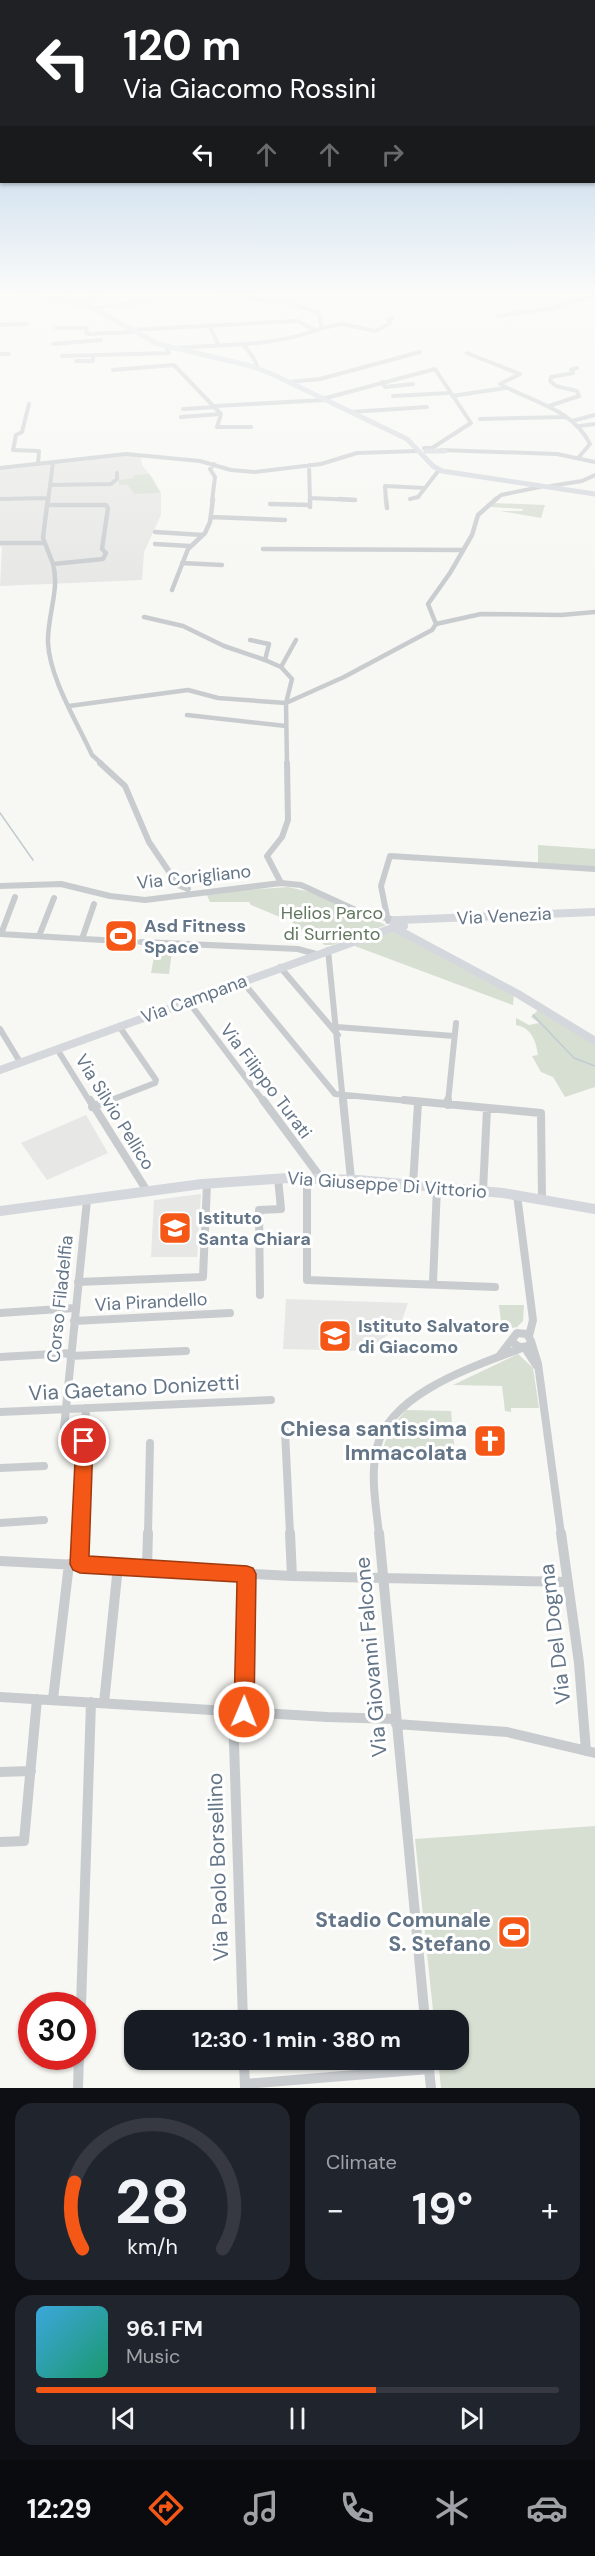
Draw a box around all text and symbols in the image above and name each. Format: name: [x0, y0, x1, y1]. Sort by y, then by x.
text: 120 m: [123, 18, 241, 73]
icon: left: [24, 24, 102, 102]
text: Via Giacomo Rossini: [123, 71, 377, 106]
icon: left: [187, 138, 220, 171]
icon: ahead: [250, 138, 283, 171]
icon: ahead: [313, 138, 346, 171]
icon: right: [376, 138, 409, 171]
street label: Via Corigliano: [136, 859, 252, 895]
park label: Helios Parco di Surriento: [281, 901, 383, 946]
street label: Via Venezia: [456, 902, 552, 930]
place label: Asd Fitness Space: [144, 914, 246, 959]
sports icon: Asd Fitness Space: [103, 918, 139, 954]
street label: Via Campana: [138, 969, 250, 1029]
street label: Via Filippo Turati: [215, 1019, 317, 1143]
street label: Via Silvio Pellico: [70, 1049, 160, 1175]
street label: Via Giuseppe Di Vittorio: [286, 1166, 488, 1204]
place label: Istituto Santa Chiara: [198, 1206, 311, 1251]
school or university icon: Istituto Santa Chiara: [157, 1210, 193, 1246]
street label: Corso Filadelfia: [41, 1234, 79, 1364]
street label: Via Pirandello: [94, 1287, 208, 1317]
place label: Istituto Salvatore di Giacomo: [358, 1314, 510, 1359]
school or university icon: Istituto Salvatore di Giacomo: [317, 1318, 353, 1354]
street label: Via Gaetano Donizetti: [28, 1368, 240, 1408]
pin: [58, 1415, 109, 1466]
place label: Chiesa santissima Immacolata: [280, 1415, 467, 1467]
church icon: Chiesa santissima Immacolata: [472, 1423, 508, 1459]
icon: arrive: [67, 1424, 100, 1457]
street label: Via Giovanni Falcone: [348, 1556, 394, 1758]
street label: Via Del Dogma: [533, 1562, 577, 1706]
position arrow: [212, 1680, 276, 1744]
street label: Via Paolo Borsellino: [201, 1772, 235, 1962]
place label: Stadio Comunale S. Stefano: [315, 1906, 491, 1958]
sports icon: Stadio Comunale S. Stefano: [496, 1914, 532, 1950]
speed limit sign: 30: [18, 1992, 96, 2070]
text: 12:30 · 1 min · 380 m: [192, 2025, 401, 2054]
text: Climate: [326, 2149, 397, 2175]
text: 28: [115, 2161, 190, 2242]
text: 19°: [412, 2179, 473, 2238]
text: −: [326, 2188, 344, 2231]
text: +: [541, 2188, 559, 2231]
text: km/h: [127, 2233, 178, 2261]
text: 96.1 FM: [126, 2314, 203, 2343]
text: Music: [126, 2343, 181, 2369]
icon: previous: [107, 2402, 140, 2435]
icon: pause: [281, 2402, 314, 2435]
icon: next: [455, 2402, 488, 2435]
icon: directions: [145, 2487, 187, 2529]
icon: music: [240, 2487, 282, 2529]
icon: phone: [336, 2487, 378, 2529]
icon: climate: [431, 2487, 473, 2529]
icon: car: [526, 2487, 568, 2529]
text: 12:29: [27, 2491, 92, 2526]

